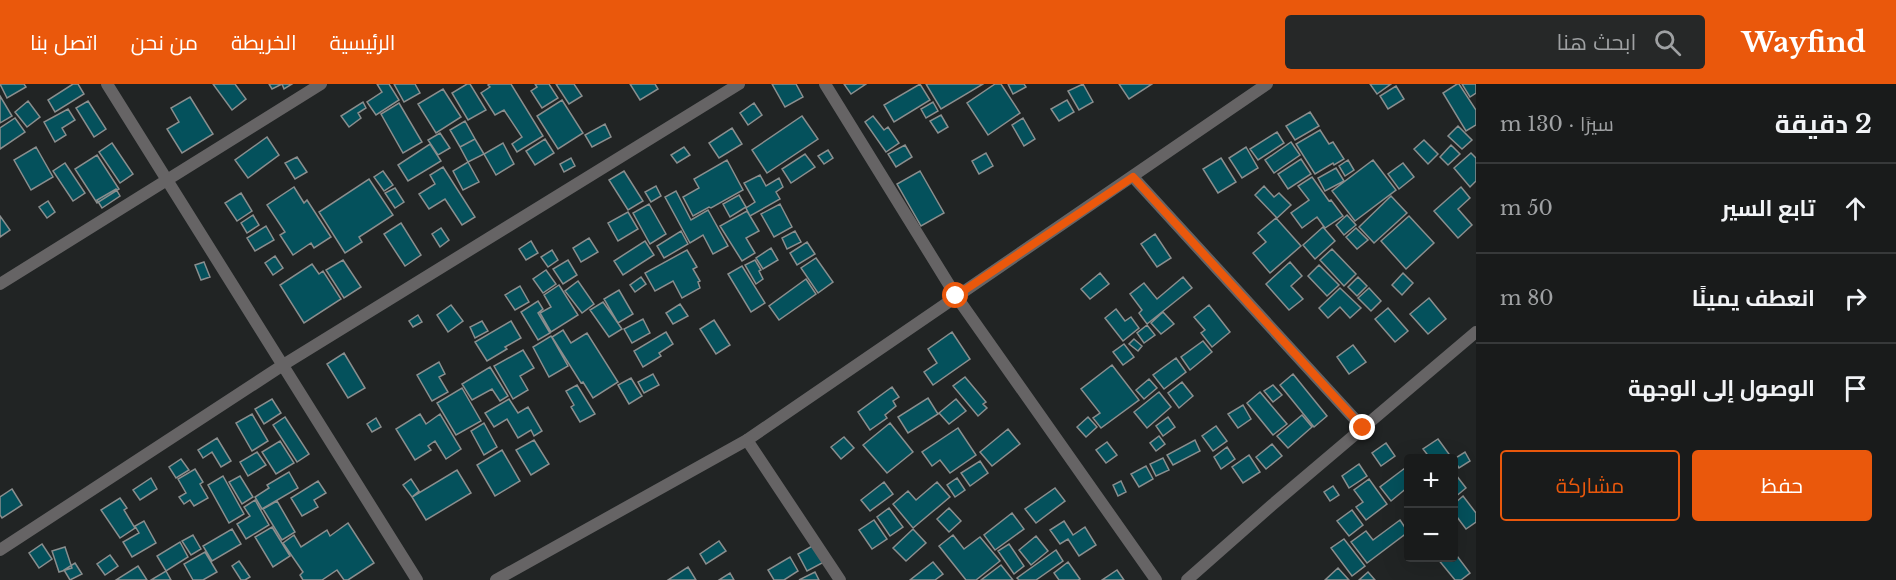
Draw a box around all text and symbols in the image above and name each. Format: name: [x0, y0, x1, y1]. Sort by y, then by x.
search box: [1285, 15, 1705, 69]
text: Wayfind: [1741, 25, 1866, 60]
icon: search: [1651, 26, 1684, 59]
text: ابحث هنا: [1557, 29, 1636, 56]
text: اتصل بنا: [30, 30, 98, 56]
text: من نحن: [131, 30, 198, 56]
text: الخريطة: [231, 30, 297, 56]
text: الرئيسية: [330, 30, 395, 56]
text: 2 دقيقة: [1775, 108, 1872, 140]
text: سيرًا · 130 m: [1500, 112, 1614, 136]
icon: ahead: [1839, 192, 1872, 225]
text: تابع السير: [1722, 195, 1815, 222]
text: 50 m: [1500, 196, 1553, 220]
route start: [942, 282, 968, 308]
icon: right: [1839, 282, 1872, 315]
text: انعطف يمينًا: [1692, 285, 1815, 312]
text: 80 m: [1500, 286, 1554, 310]
icon: arrive: [1839, 372, 1872, 405]
text: الوصول إلى الوجهة: [1628, 375, 1815, 402]
route end: [1349, 414, 1375, 440]
button: مشاركة: [1500, 450, 1680, 521]
button: حفظ: [1692, 450, 1872, 521]
map controls: [1404, 454, 1458, 562]
button: +: [1404, 454, 1458, 508]
button: −: [1404, 508, 1458, 562]

